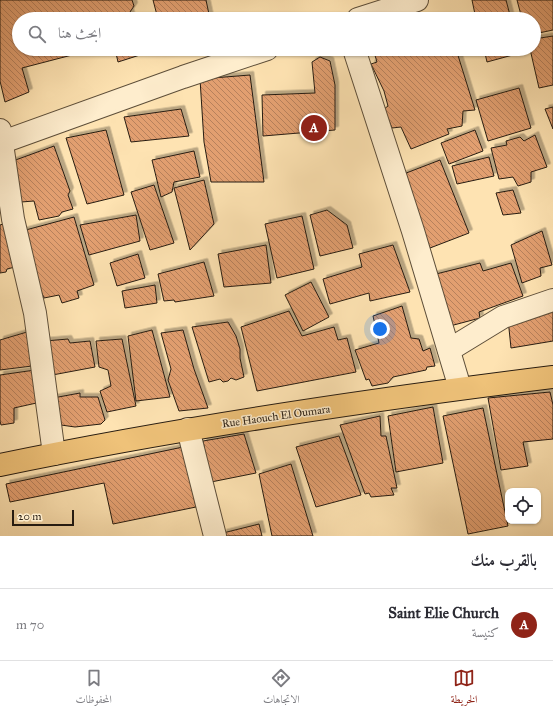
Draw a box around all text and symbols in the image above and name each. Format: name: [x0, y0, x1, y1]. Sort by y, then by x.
search box: [12, 12, 541, 56]
icon: search: [26, 23, 48, 45]
text: ابحث هنا: [58, 24, 101, 42]
pin: A: [301, 113, 327, 143]
your location: [370, 319, 390, 339]
street label: Rue Haouch El Oumara: [221, 402, 331, 431]
map controls: [505, 488, 541, 524]
button: locate: [505, 488, 541, 524]
scale bar: [12, 508, 74, 527]
text: 20 m: [18, 510, 41, 523]
text: بالقرب منك: [471, 550, 537, 571]
text: Saint Elie Church: [388, 604, 499, 622]
text: 70 m: [16, 617, 44, 633]
text: A: [520, 617, 528, 633]
text: كنيسة: [472, 625, 499, 641]
tab: المحفوظات: [76, 667, 112, 710]
tab: الاتجاهات: [263, 667, 300, 710]
tab: الخريطة: [451, 667, 477, 710]

